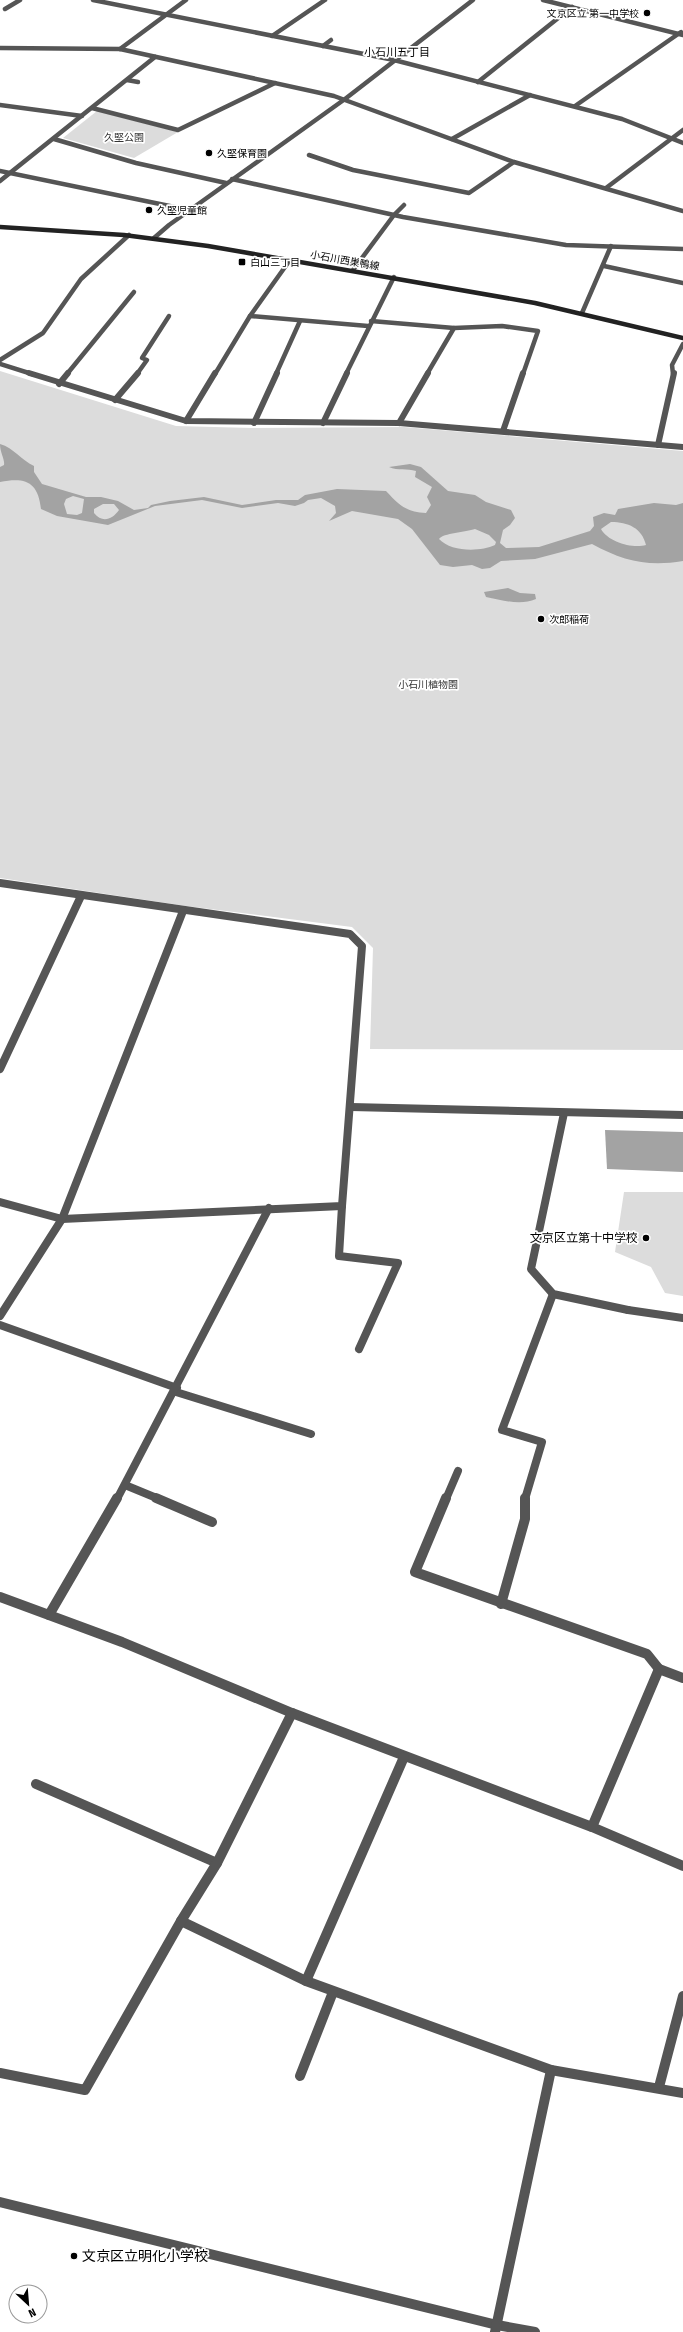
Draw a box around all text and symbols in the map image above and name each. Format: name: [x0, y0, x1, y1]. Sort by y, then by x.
place label: 文京区立 第一中学校: [547, 8, 639, 20]
marker: 文京区立 第一中学校: [642, 8, 652, 18]
district label: 小石川五丁目: [364, 46, 430, 59]
park label: 久堅公園: [104, 132, 144, 144]
marker: 久堅保育園: [204, 148, 214, 158]
place label: 久堅保育園: [217, 148, 267, 160]
marker: 久堅児童館: [144, 205, 154, 215]
place label: 久堅児童館: [157, 205, 207, 217]
street label: 小石川西巣鴨線: [309, 249, 380, 273]
marker: 白山三丁目: [237, 257, 247, 267]
place label: 白山三丁目: [250, 257, 300, 269]
marker: 次郎稲荷: [536, 614, 546, 624]
place label: 次郎稲荷: [549, 614, 589, 626]
park label: 小石川植物園: [398, 679, 458, 691]
place label: 文京区立第十中学校: [530, 1231, 638, 1245]
marker: 文京区立第十中学校: [641, 1233, 651, 1243]
place label: 文京区立明化小学校: [82, 2248, 208, 2265]
marker: 文京区立明化小学校: [69, 2251, 79, 2261]
north arrow: [8, 2284, 48, 2324]
text: N: [26, 2305, 38, 2320]

